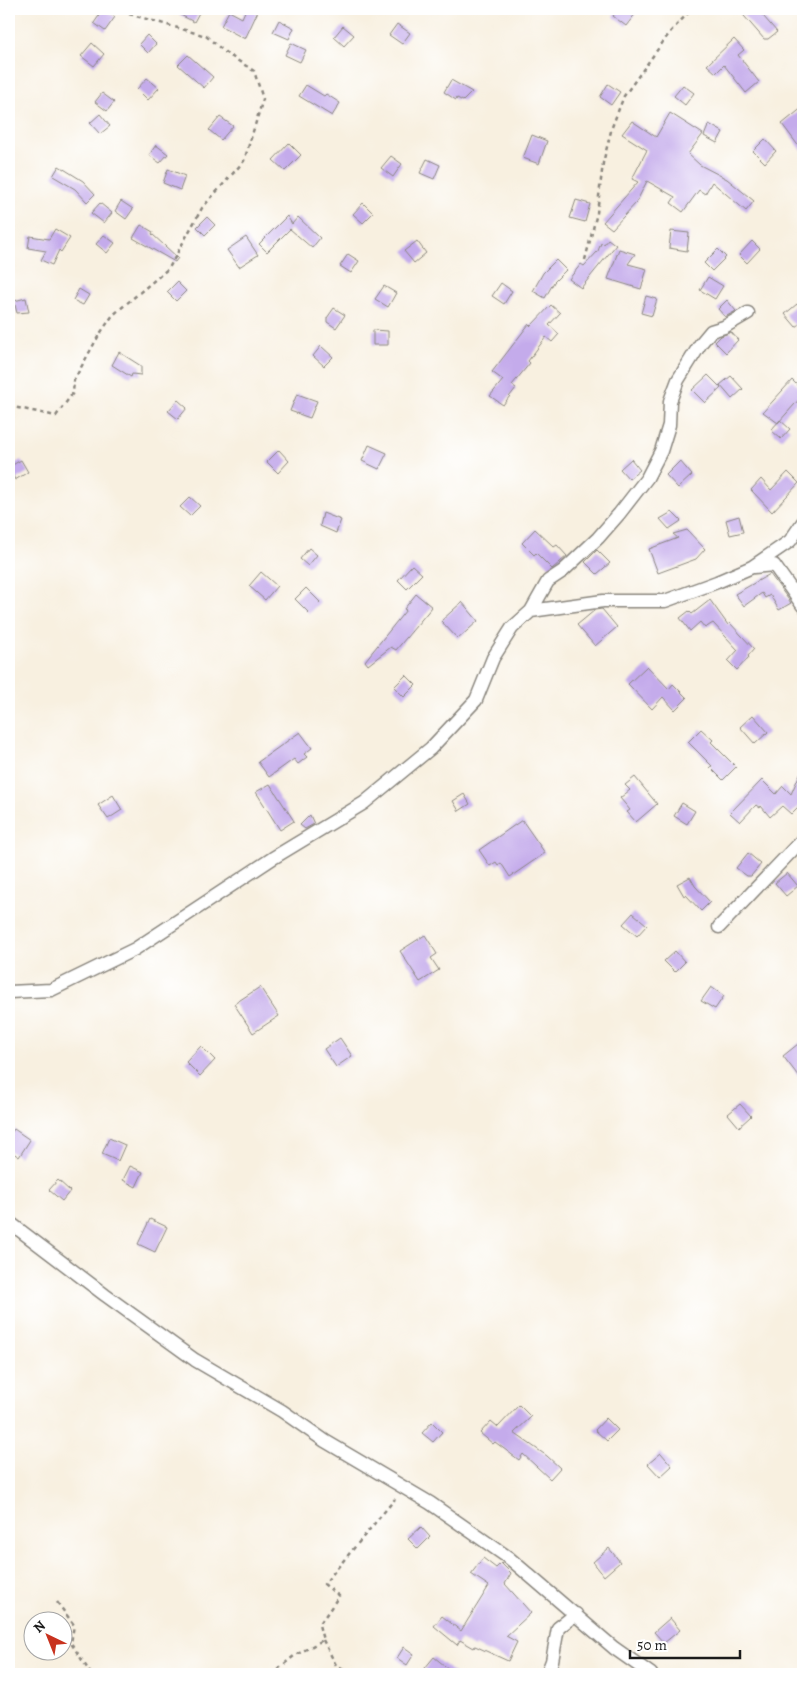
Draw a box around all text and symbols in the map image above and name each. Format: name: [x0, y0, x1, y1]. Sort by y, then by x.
north arrow: [22, 1610, 72, 1660]
text: N: [29, 1616, 50, 1637]
scale bar: [630, 1628, 740, 1660]
text: 50 m: [637, 1635, 667, 1655]

